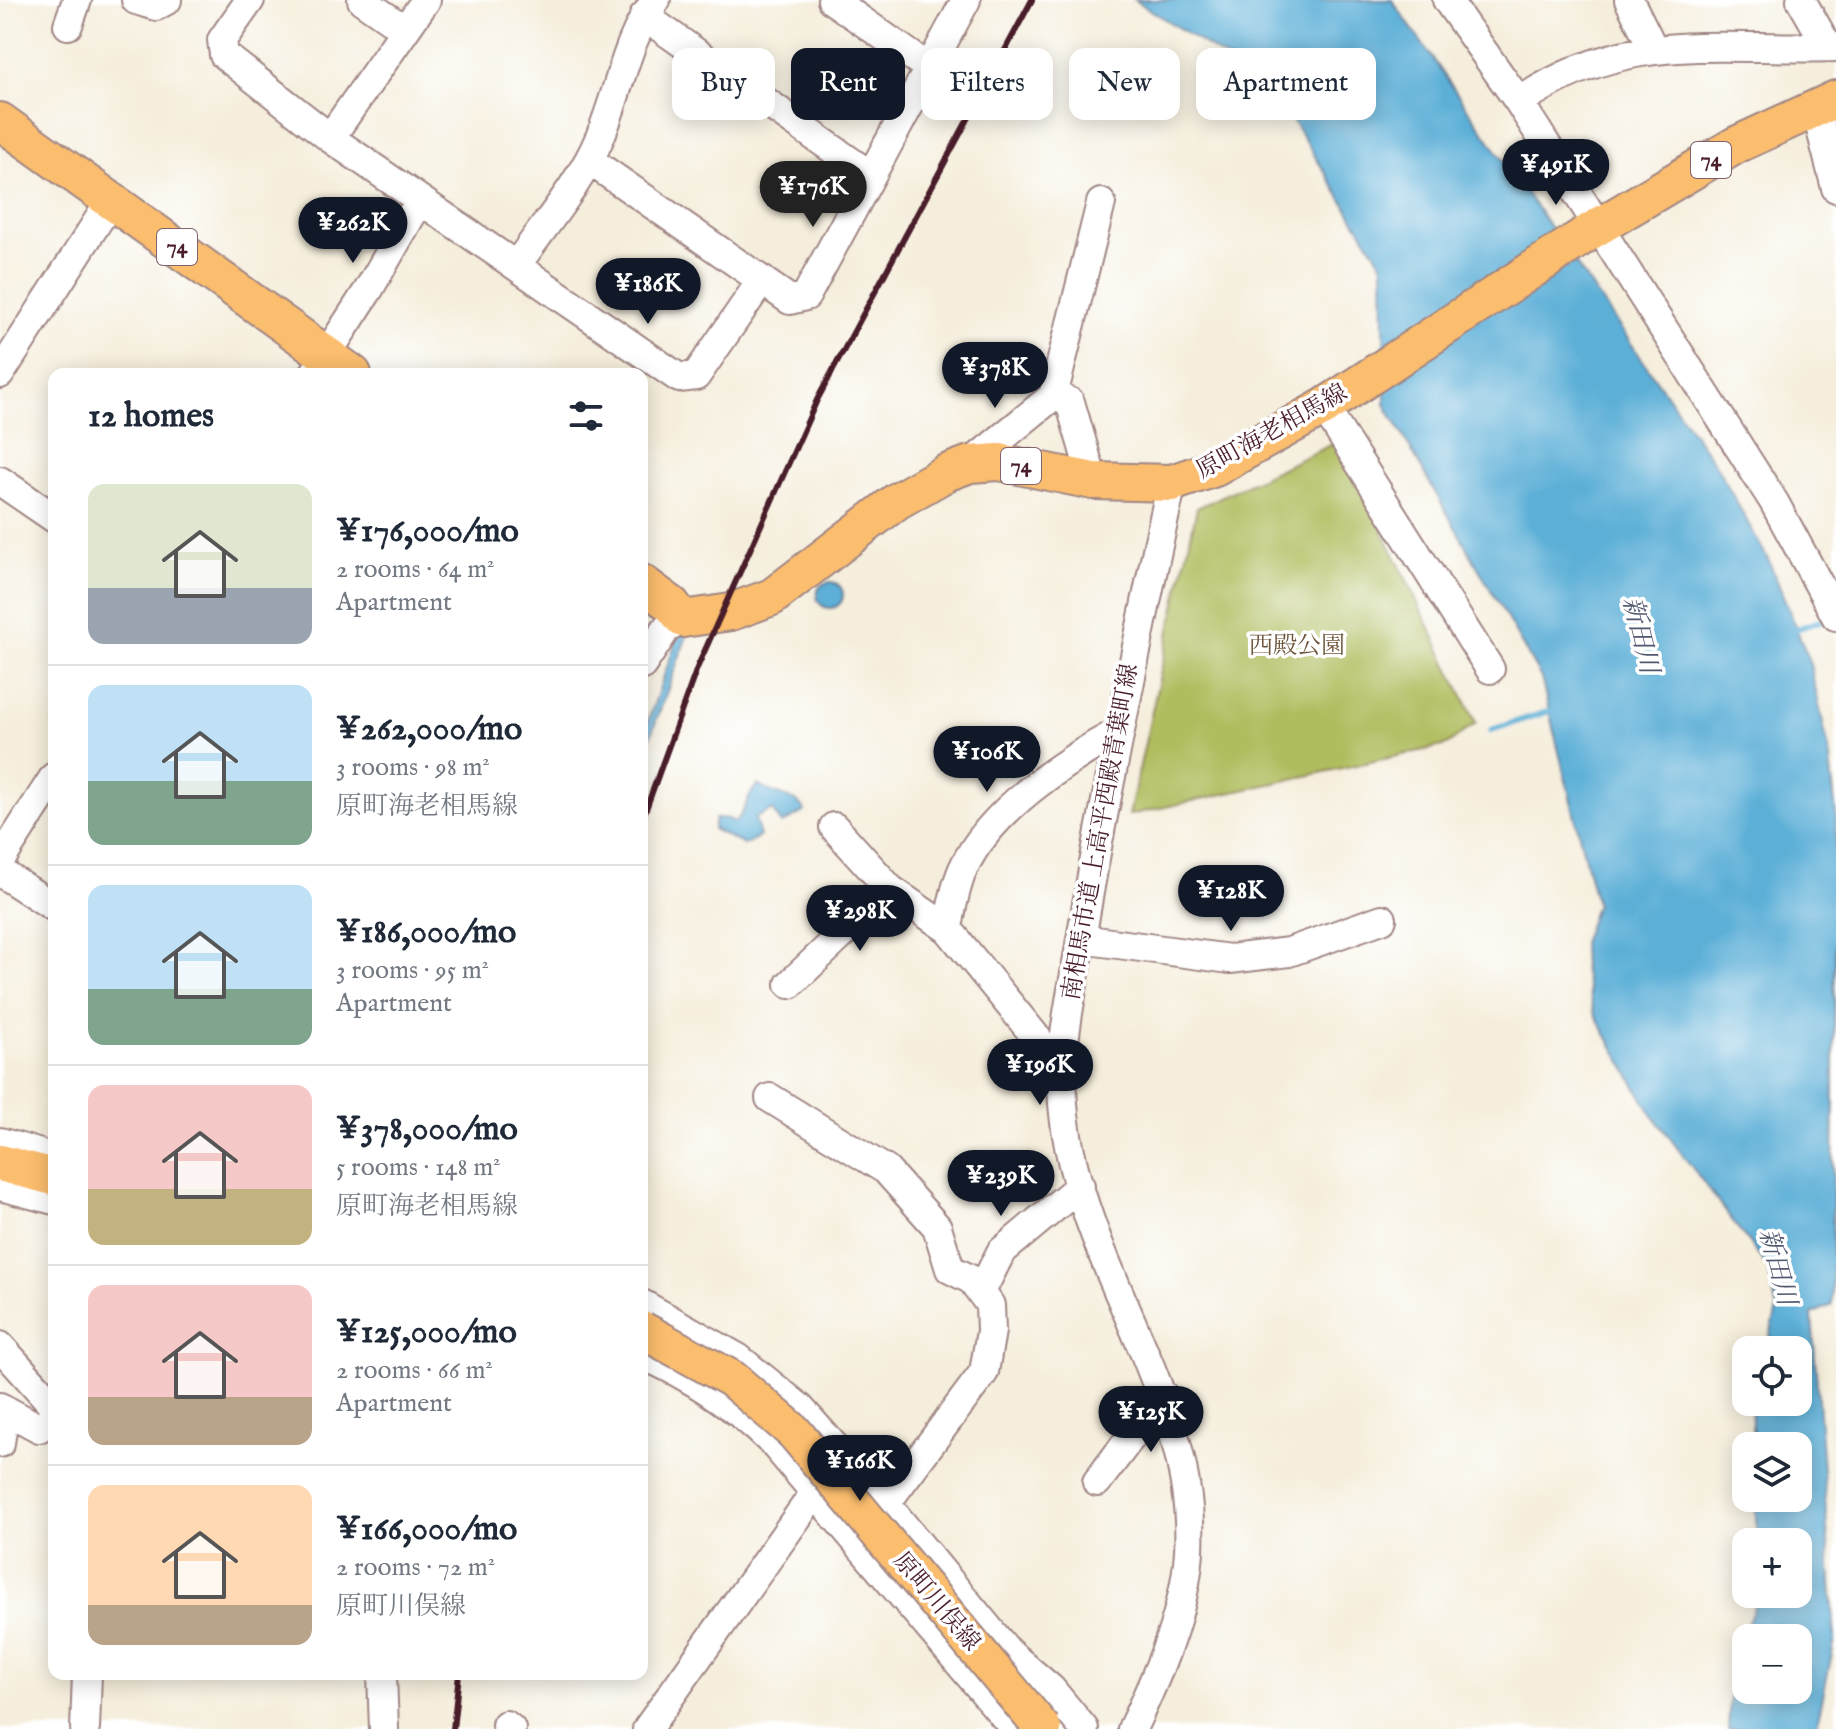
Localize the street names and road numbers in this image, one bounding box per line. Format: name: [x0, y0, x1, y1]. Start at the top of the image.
road number: 74: [1691, 142, 1731, 178]
road number: 74: [157, 229, 197, 265]
street label: 原町海老相馬線: [1191, 378, 1353, 486]
road number: 74: [1001, 448, 1041, 484]
street label: 南相馬市道 上高平西殿青葉町線: [1056, 661, 1146, 1003]
street label: 原町川俣線: [886, 1546, 986, 1658]

